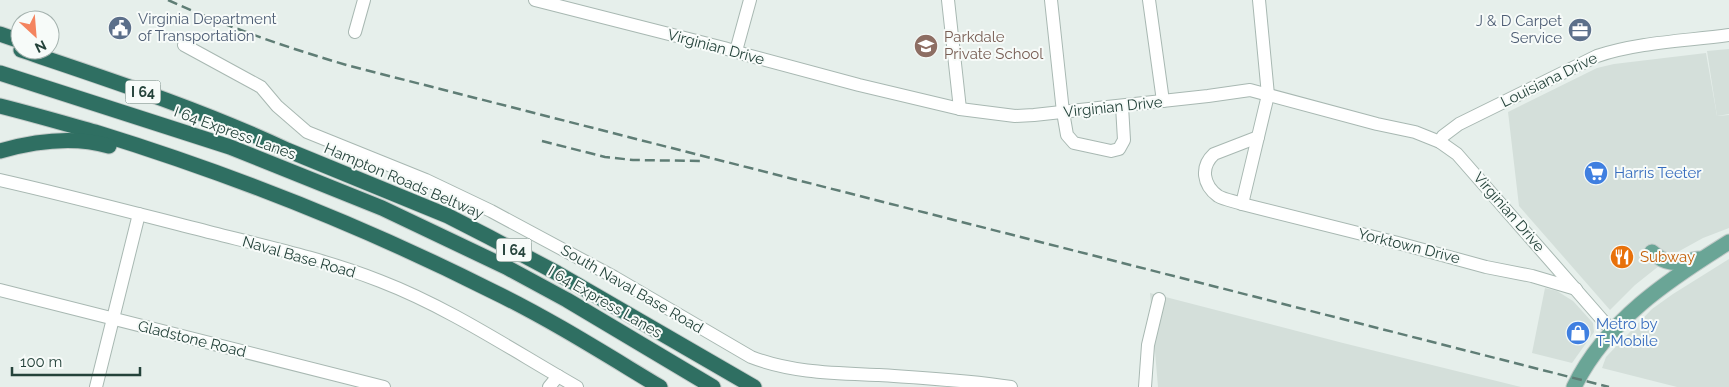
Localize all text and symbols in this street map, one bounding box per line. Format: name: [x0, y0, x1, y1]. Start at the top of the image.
north arrow: [10, 10, 60, 60]
place label: Virginia Department of Transportation: [138, 10, 277, 45]
place label: J & D Carpet Service: [1476, 12, 1562, 47]
public building icon: Virginia Department of Transportation: [107, 15, 133, 41]
office icon: J & D Carpet Service: [1567, 17, 1593, 43]
street label: Virginian Drive: [666, 25, 767, 69]
place label: Parkdale Private School: [944, 28, 1044, 63]
school or university icon: Parkdale Private School: [913, 33, 939, 59]
text: N: [32, 37, 49, 56]
street label: Louisiana Drive: [1498, 49, 1600, 111]
road number: I 64: [126, 80, 160, 104]
street label: Virginian Drive: [1063, 93, 1164, 121]
street label: I 64 Express Lanes: [172, 103, 298, 163]
street label: Hampton Roads Beltway: [322, 139, 486, 223]
supermarket icon: Harris Teeter: [1583, 160, 1609, 186]
place label: Harris Teeter: [1614, 164, 1702, 182]
street label: Virginian Drive: [1470, 169, 1549, 256]
street label: Yorktown Drive: [1356, 225, 1462, 267]
street label: Naval Base Road: [240, 232, 358, 282]
road number: I 64: [496, 238, 532, 262]
street label: South Naval Base Road: [558, 241, 706, 337]
restaurant icon: Subway: [1609, 244, 1635, 270]
place label: Subway: [1640, 248, 1695, 266]
street label: I 64 Express Lanes: [545, 262, 665, 342]
place label: Metro by T-Mobile: [1596, 315, 1658, 350]
street label: Gladstone Road: [136, 317, 248, 361]
shop icon: Metro by T-Mobile: [1565, 320, 1591, 346]
scale bar: [12, 344, 140, 376]
text: 100 m: [20, 353, 62, 371]

